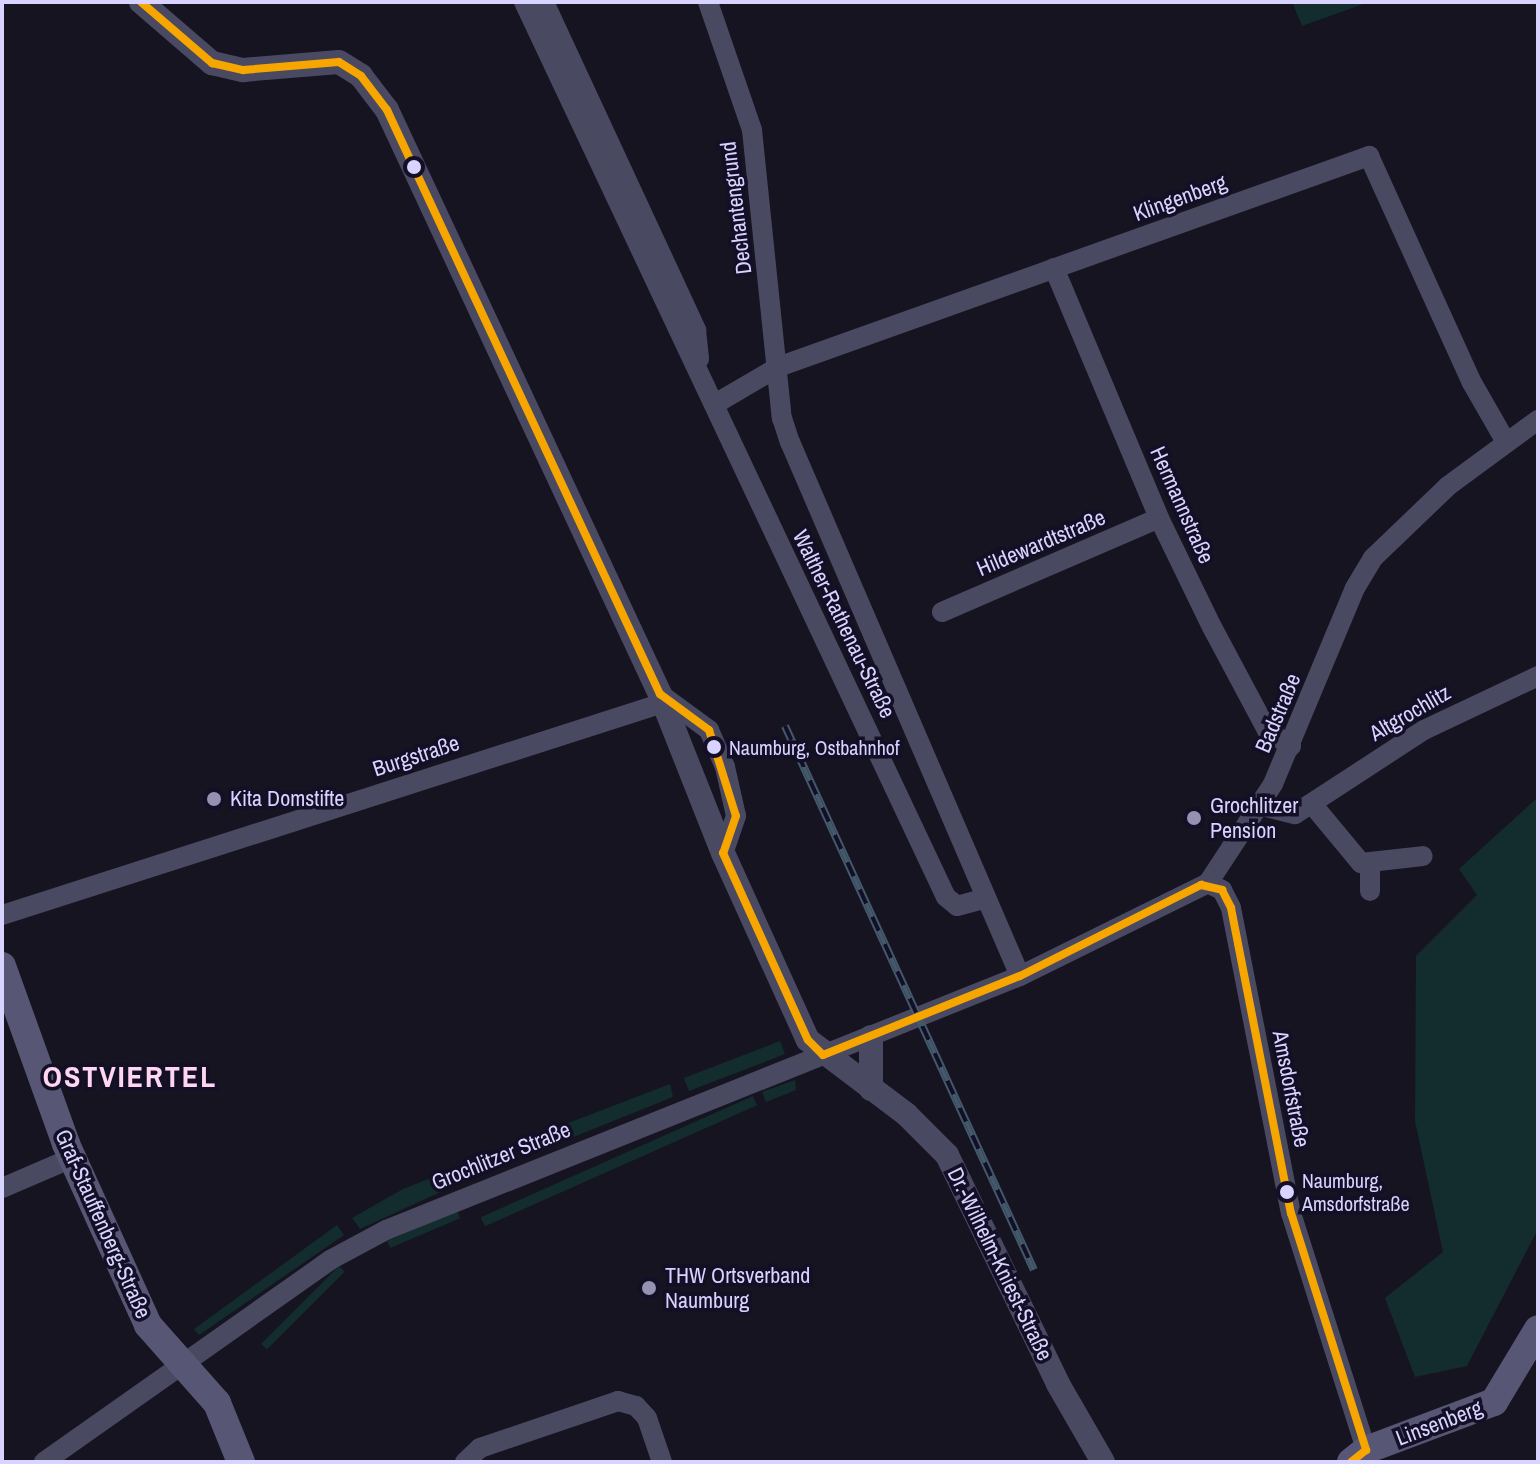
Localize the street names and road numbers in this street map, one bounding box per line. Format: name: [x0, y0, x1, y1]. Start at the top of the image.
street label: Dechantengrund: [715, 140, 757, 276]
street label: Klingenberg: [1130, 169, 1230, 227]
street label: Hermannstraße: [1144, 442, 1220, 568]
street label: Hildewardtstraße: [973, 504, 1109, 582]
street label: Walther-Rathenau-Straße: [787, 526, 901, 722]
street label: Badstraße: [1250, 670, 1306, 756]
street label: Altgrochlitz: [1365, 679, 1455, 747]
street label: Burgstraße: [369, 730, 463, 782]
street label: Amsdorfstraße: [1267, 1028, 1315, 1150]
street label: Grochlitzer Straße: [428, 1116, 574, 1196]
street label: Graf-Stauffenberg-Straße: [49, 1125, 157, 1323]
street label: Dr.-Wilhelm-Kniest-Straße: [942, 1163, 1058, 1365]
street label: Linsenberg: [1392, 1395, 1486, 1451]

